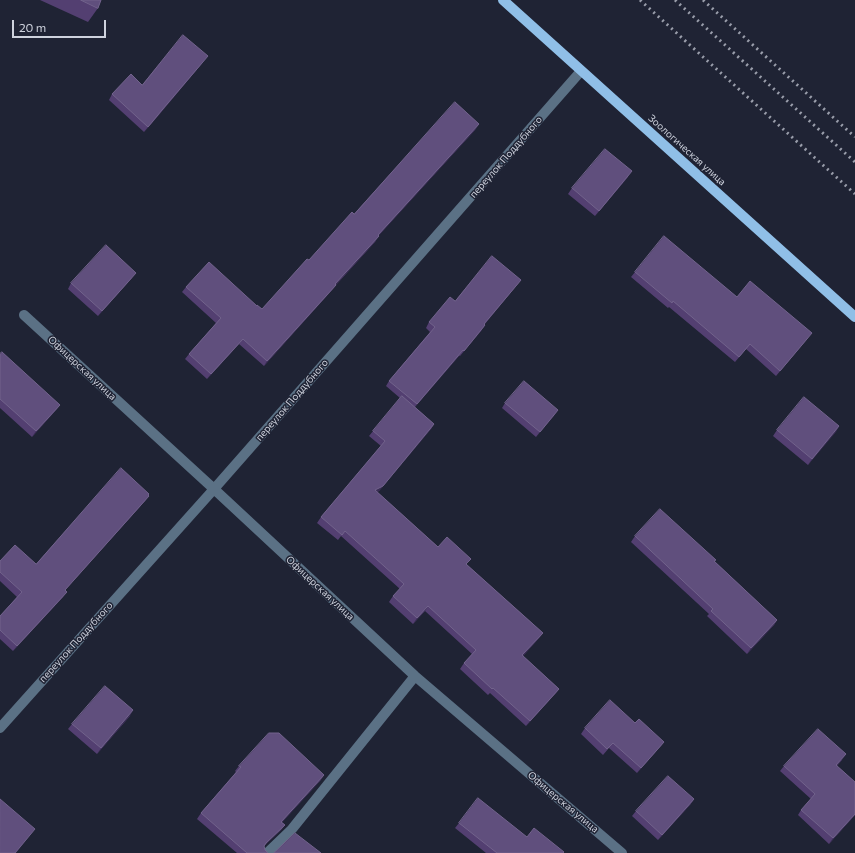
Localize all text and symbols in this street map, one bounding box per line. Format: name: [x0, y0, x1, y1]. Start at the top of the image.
scale bar: [14, 12, 108, 38]
text: 20 m: [19, 20, 46, 34]
street label: Зоологическая улица: [646, 112, 728, 188]
street label: переулок Поддубного: [467, 114, 545, 200]
street label: Офицерская улица: [45, 333, 119, 403]
street label: переулок Поддубного: [253, 357, 331, 443]
street label: Офицерская улица: [283, 553, 357, 623]
street label: переулок Поддубного: [37, 599, 115, 685]
street label: Офицерская улица: [525, 769, 601, 835]

